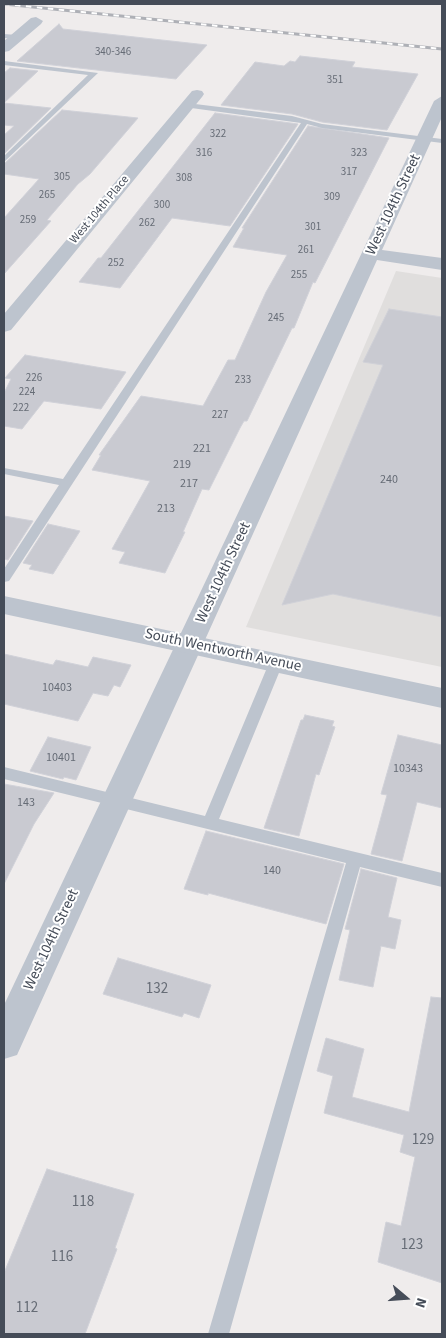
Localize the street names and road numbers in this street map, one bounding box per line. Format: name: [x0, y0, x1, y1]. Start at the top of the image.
street label: West 104th Street: [363, 152, 425, 258]
street label: West 104th Place: [67, 173, 133, 247]
street label: West 104th Street: [193, 520, 255, 626]
street label: South Wentworth Avenue: [143, 626, 303, 676]
street label: West 104th Street: [21, 887, 83, 993]

